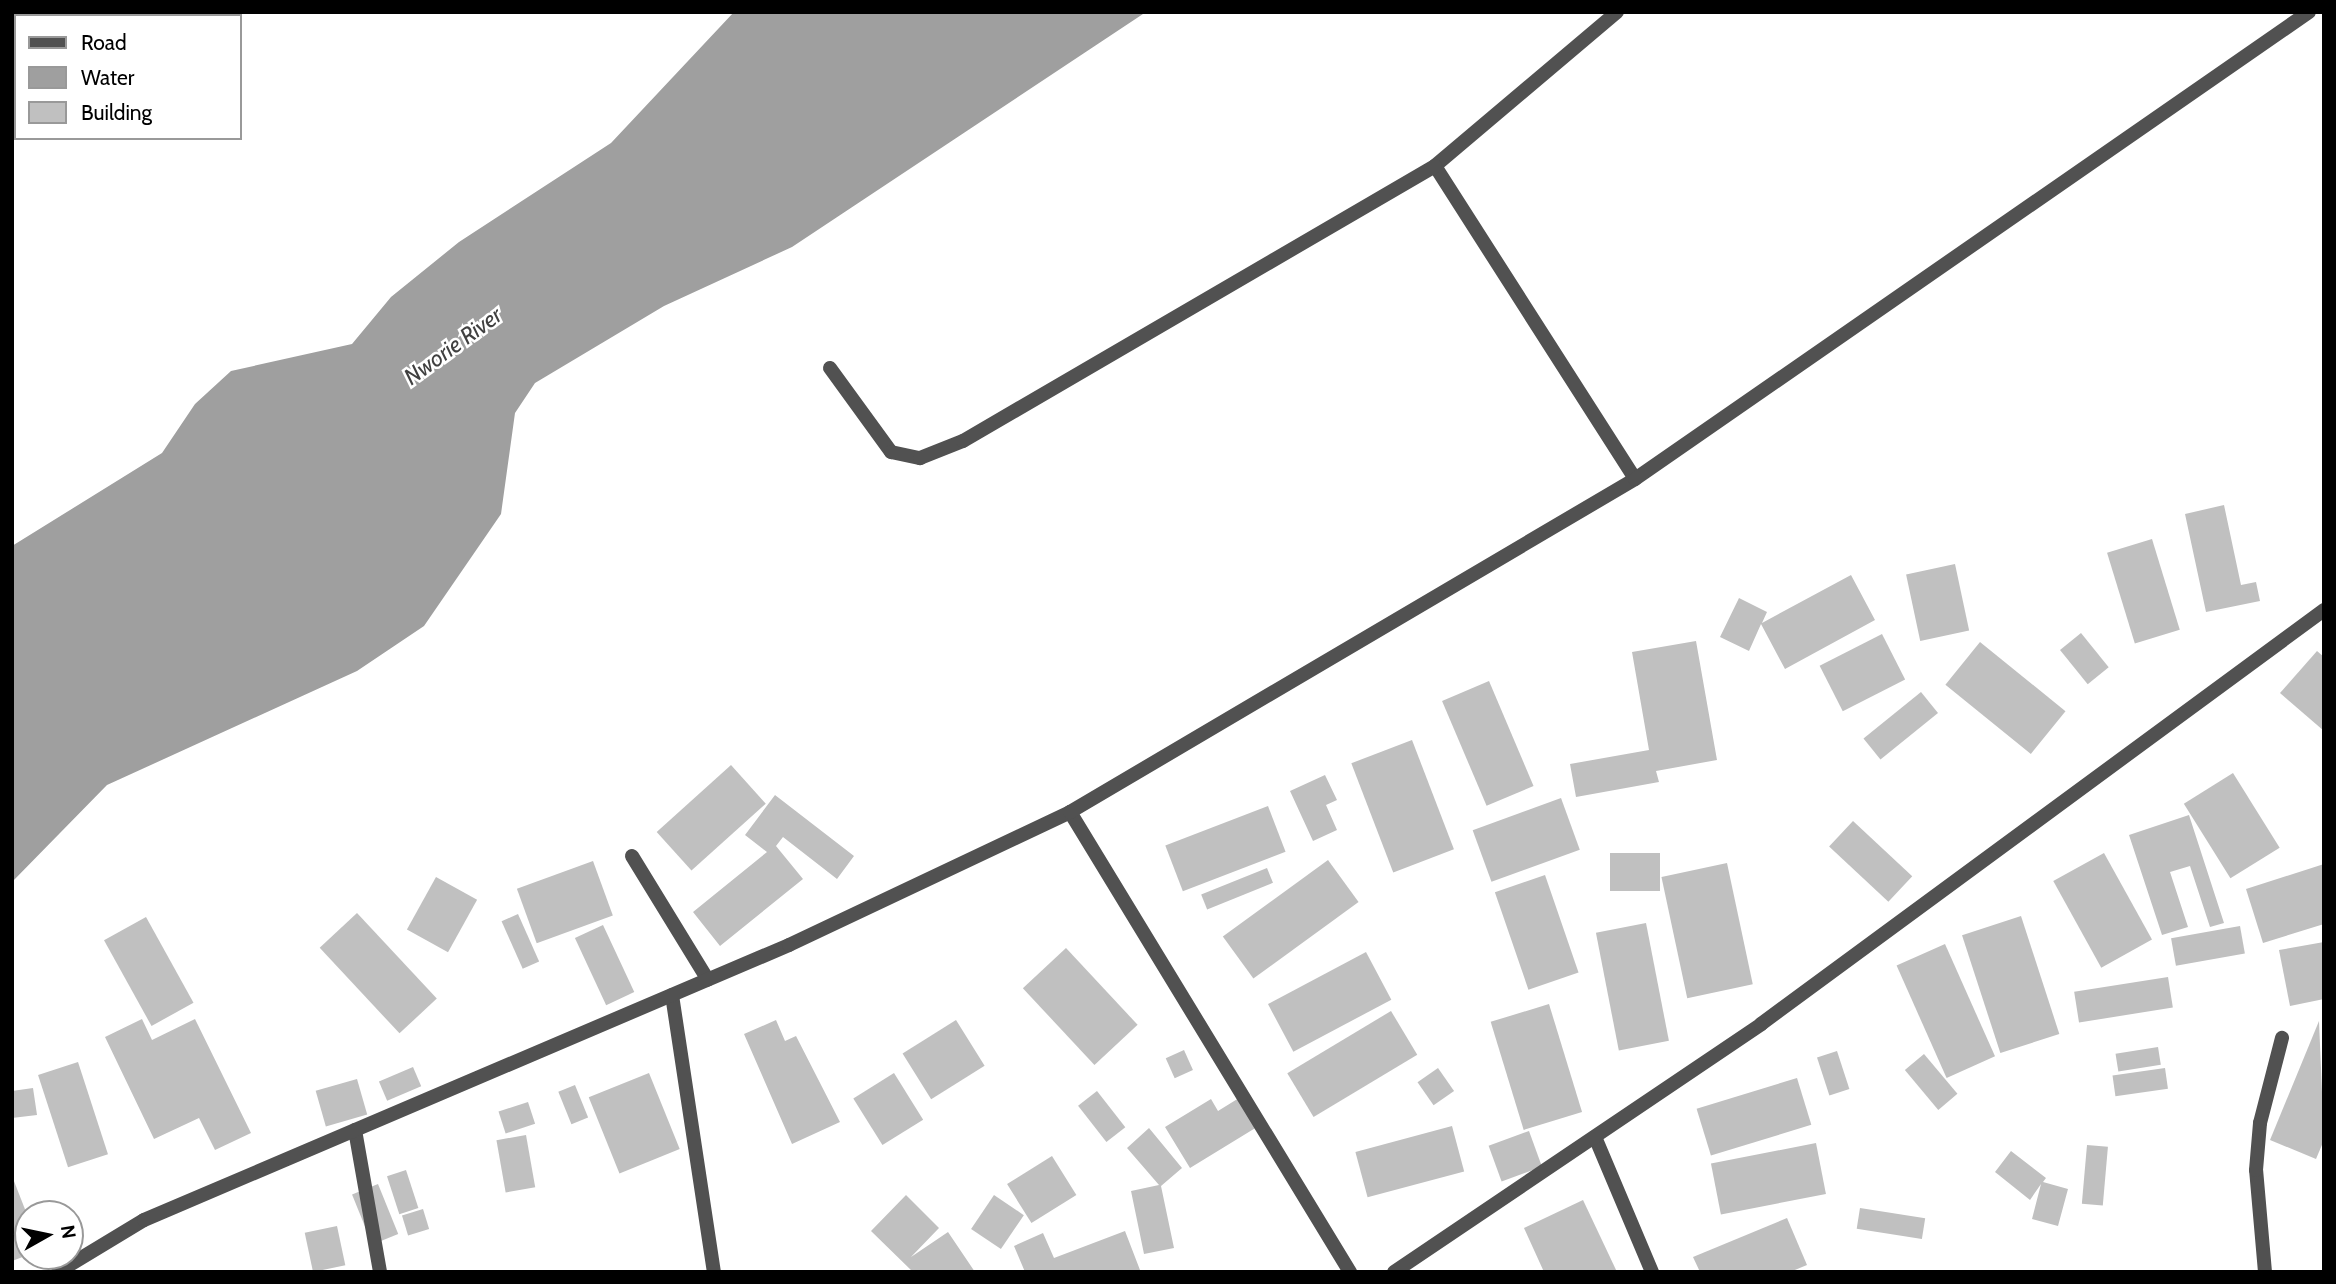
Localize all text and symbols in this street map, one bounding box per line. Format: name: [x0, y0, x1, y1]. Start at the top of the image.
legend: [14, 14, 242, 140]
text: Road: [81, 30, 127, 55]
text: Water: [81, 65, 134, 90]
text: Building: [81, 100, 152, 125]
water label: Nworie River: [399, 301, 507, 391]
north arrow: [14, 1200, 84, 1270]
text: N: [56, 1224, 81, 1240]

